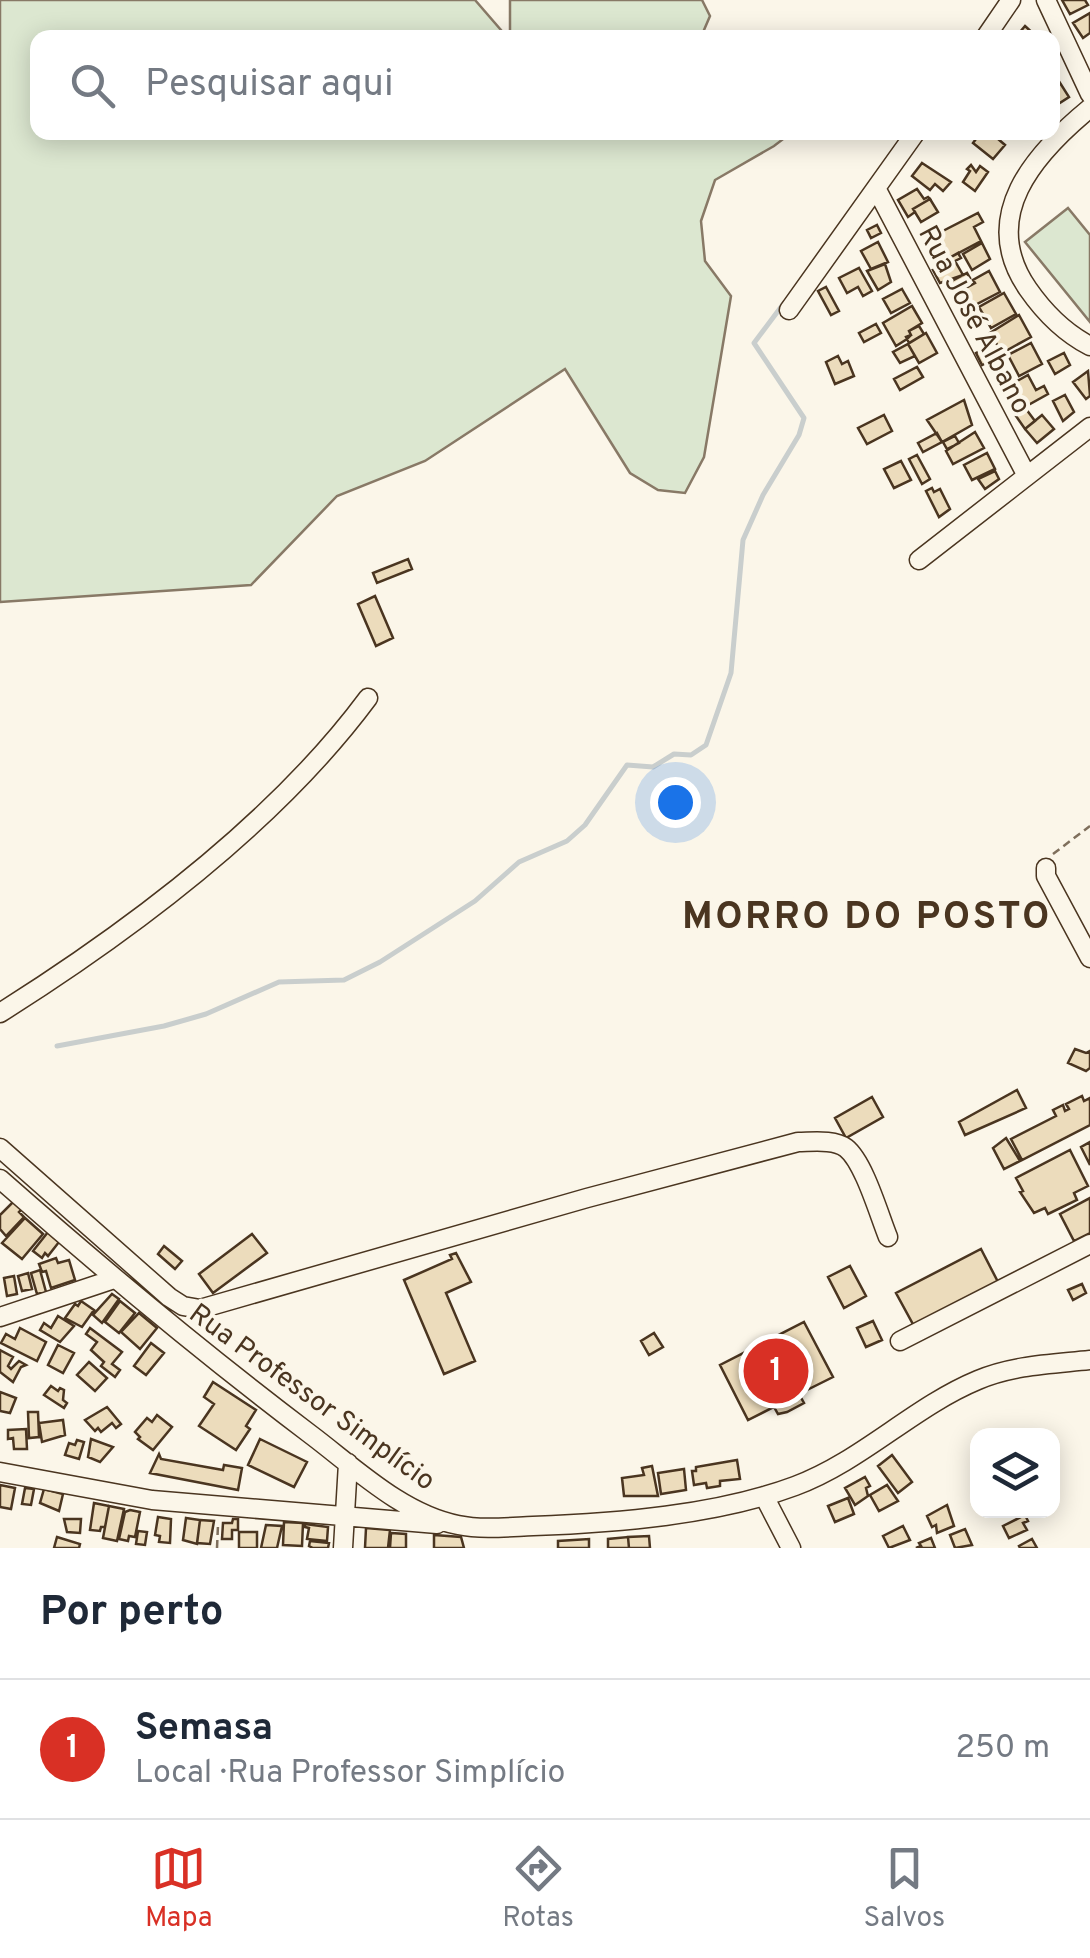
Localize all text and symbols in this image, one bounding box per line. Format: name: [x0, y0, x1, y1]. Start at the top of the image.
search box: [30, 30, 1060, 140]
icon: search: [65, 58, 120, 113]
text: Pesquisar aqui: [145, 61, 394, 110]
street label: Rua José Albano: [908, 220, 1038, 421]
your location: [650, 777, 701, 828]
district label: MORRO DO POSTO: [682, 894, 1052, 943]
street label: Rua Professor Simplício: [181, 1297, 442, 1500]
pin: 1: [744, 1334, 808, 1408]
map controls: [970, 1428, 1060, 1518]
button: layers: [970, 1428, 1060, 1518]
text: Por perto: [40, 1587, 224, 1640]
text: Semasa: [135, 1705, 273, 1754]
text: 1: [66, 1729, 79, 1769]
text: 250 m: [955, 1729, 1050, 1769]
text: Local · Rua Professor Simplício: [135, 1754, 565, 1794]
tab: Mapa: [145, 1841, 213, 1937]
tab: Rotas: [502, 1841, 574, 1937]
tab: Salvos: [864, 1841, 945, 1937]

